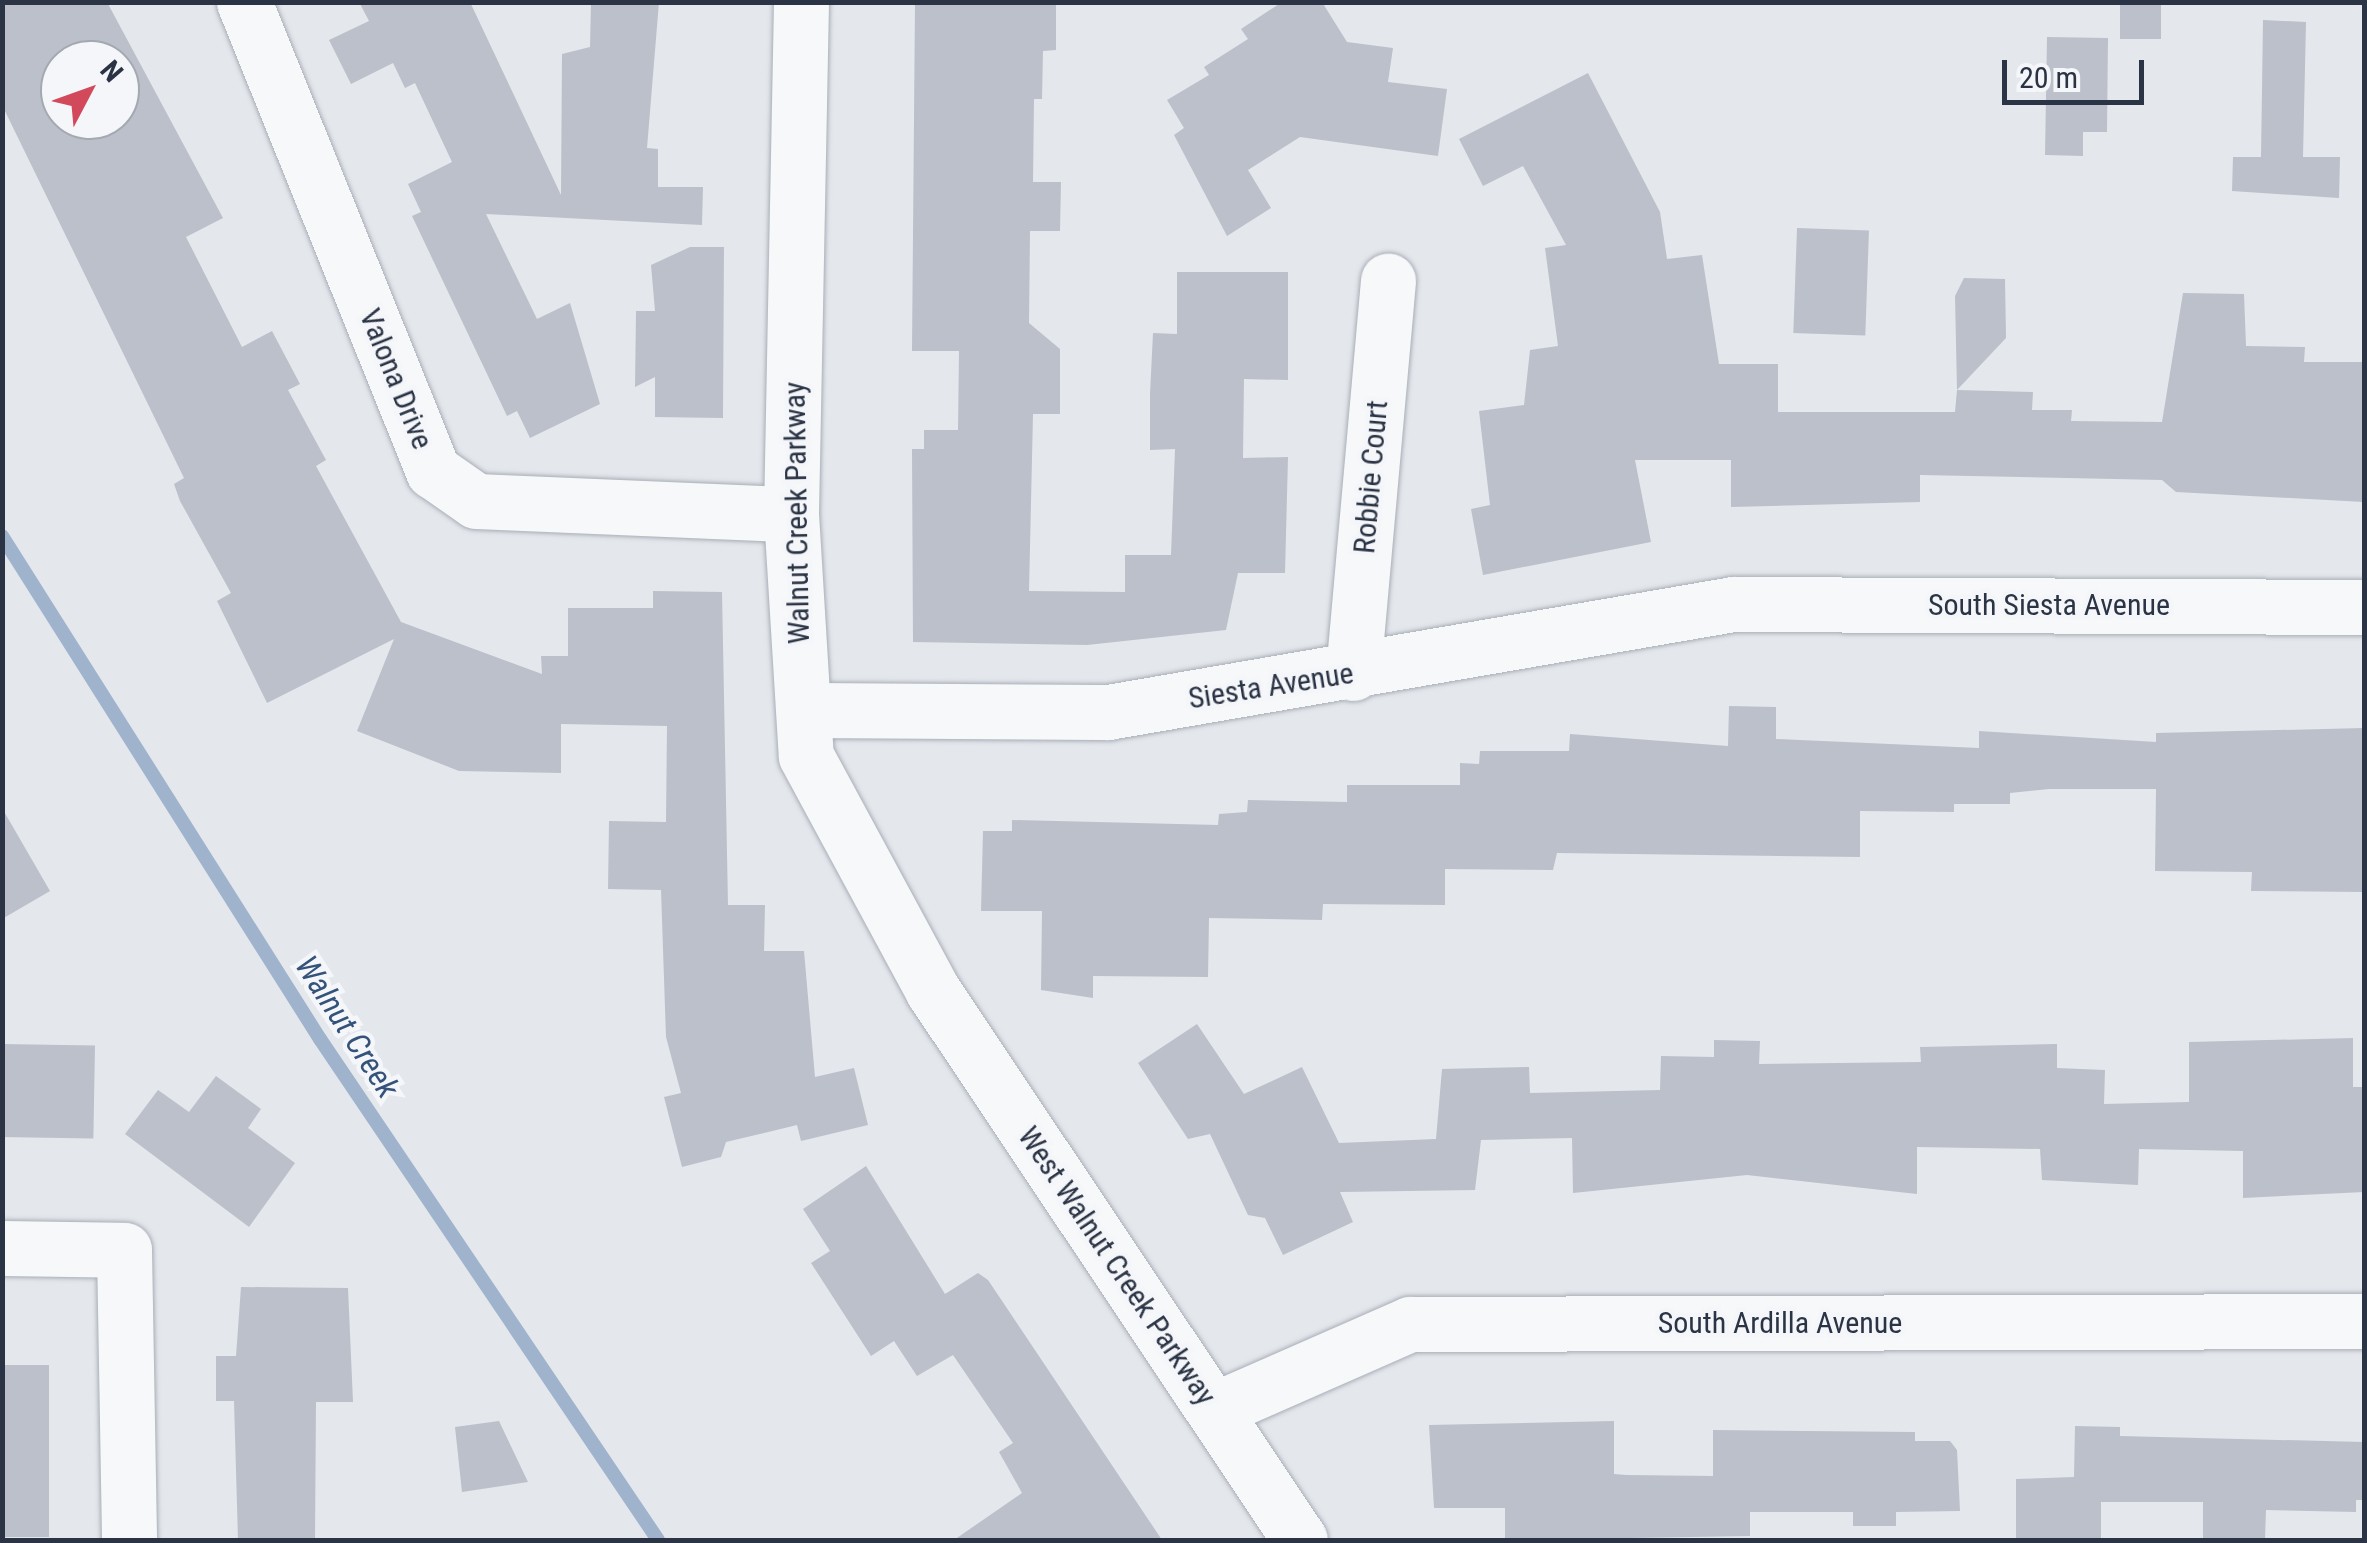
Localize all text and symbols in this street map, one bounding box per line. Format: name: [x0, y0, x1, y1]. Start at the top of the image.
north arrow: [40, 40, 140, 140]
scale bar: [2007, 40, 2150, 102]
text: N: [93, 54, 130, 89]
text: 20 m: [2019, 60, 2078, 95]
street label: Valona Drive: [352, 304, 440, 454]
street label: Walnut Creek Parkway: [777, 381, 817, 645]
street label: Robbie Court: [1346, 399, 1396, 555]
street label: South Siesta Avenue: [1928, 587, 2170, 623]
street label: Siesta Avenue: [1186, 655, 1356, 717]
water label: Walnut Creek: [287, 949, 407, 1105]
street label: West Walnut Creek Parkway: [1010, 1120, 1224, 1412]
street label: South Ardilla Avenue: [1658, 1305, 1902, 1341]

